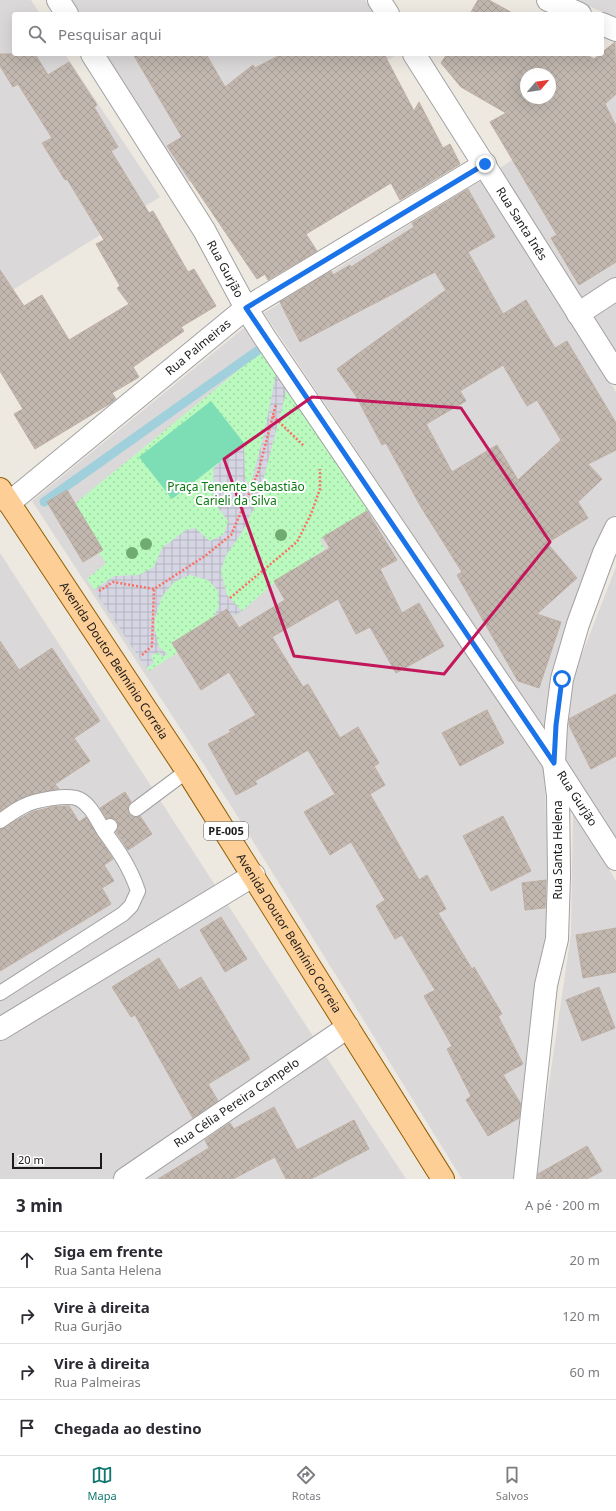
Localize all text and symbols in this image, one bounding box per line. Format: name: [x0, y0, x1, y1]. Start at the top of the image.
search box: [12, 12, 604, 56]
icon: search: [26, 23, 48, 45]
text: Pesquisar aqui: [58, 24, 162, 44]
north arrow: [520, 68, 556, 104]
route end: [476, 155, 494, 173]
street label: Rua Santa Inês: [492, 184, 552, 264]
street label: Rua Gurjão: [203, 237, 248, 301]
street label: Rua Palmeiras: [162, 315, 234, 379]
park label: Praça Tenente Sebastião Carieli da Silva: [167, 478, 305, 509]
street label: Avenida Doutor Belmínio Correia: [56, 578, 173, 742]
route start: [553, 670, 571, 688]
street label: Rua Gurjão: [553, 767, 602, 829]
street label: Rua Santa Helena: [549, 800, 566, 900]
road number: PE-005: [204, 822, 248, 840]
street label: Avenida Doutor Belmínio Correia: [233, 850, 346, 1016]
street label: Rua Célia Pereira Campelo: [170, 1054, 302, 1151]
scale bar: [12, 1151, 102, 1170]
text: 20 m: [18, 1152, 44, 1167]
text: 3 min: [16, 1194, 63, 1217]
text: A pé · 200 m: [525, 1196, 600, 1214]
text: Siga em frente: [54, 1241, 163, 1261]
icon: ahead: [16, 1249, 38, 1271]
text: 20 m: [570, 1251, 600, 1269]
text: Rua Santa Helena: [54, 1261, 162, 1279]
text: Vire à direita: [54, 1297, 150, 1317]
icon: right: [16, 1305, 38, 1327]
text: 120 m: [562, 1307, 600, 1325]
text: Rua Gurjão: [54, 1317, 122, 1335]
text: Vire à direita: [54, 1353, 150, 1373]
icon: right: [16, 1361, 38, 1383]
text: 60 m: [570, 1363, 600, 1381]
text: Rua Palmeiras: [54, 1373, 141, 1391]
icon: arrive: [16, 1417, 38, 1439]
text: Chegada ao destino: [54, 1418, 202, 1438]
tab: Mapa: [88, 1464, 117, 1503]
tab: Rotas: [292, 1464, 321, 1503]
tab: Salvos: [496, 1464, 528, 1503]

